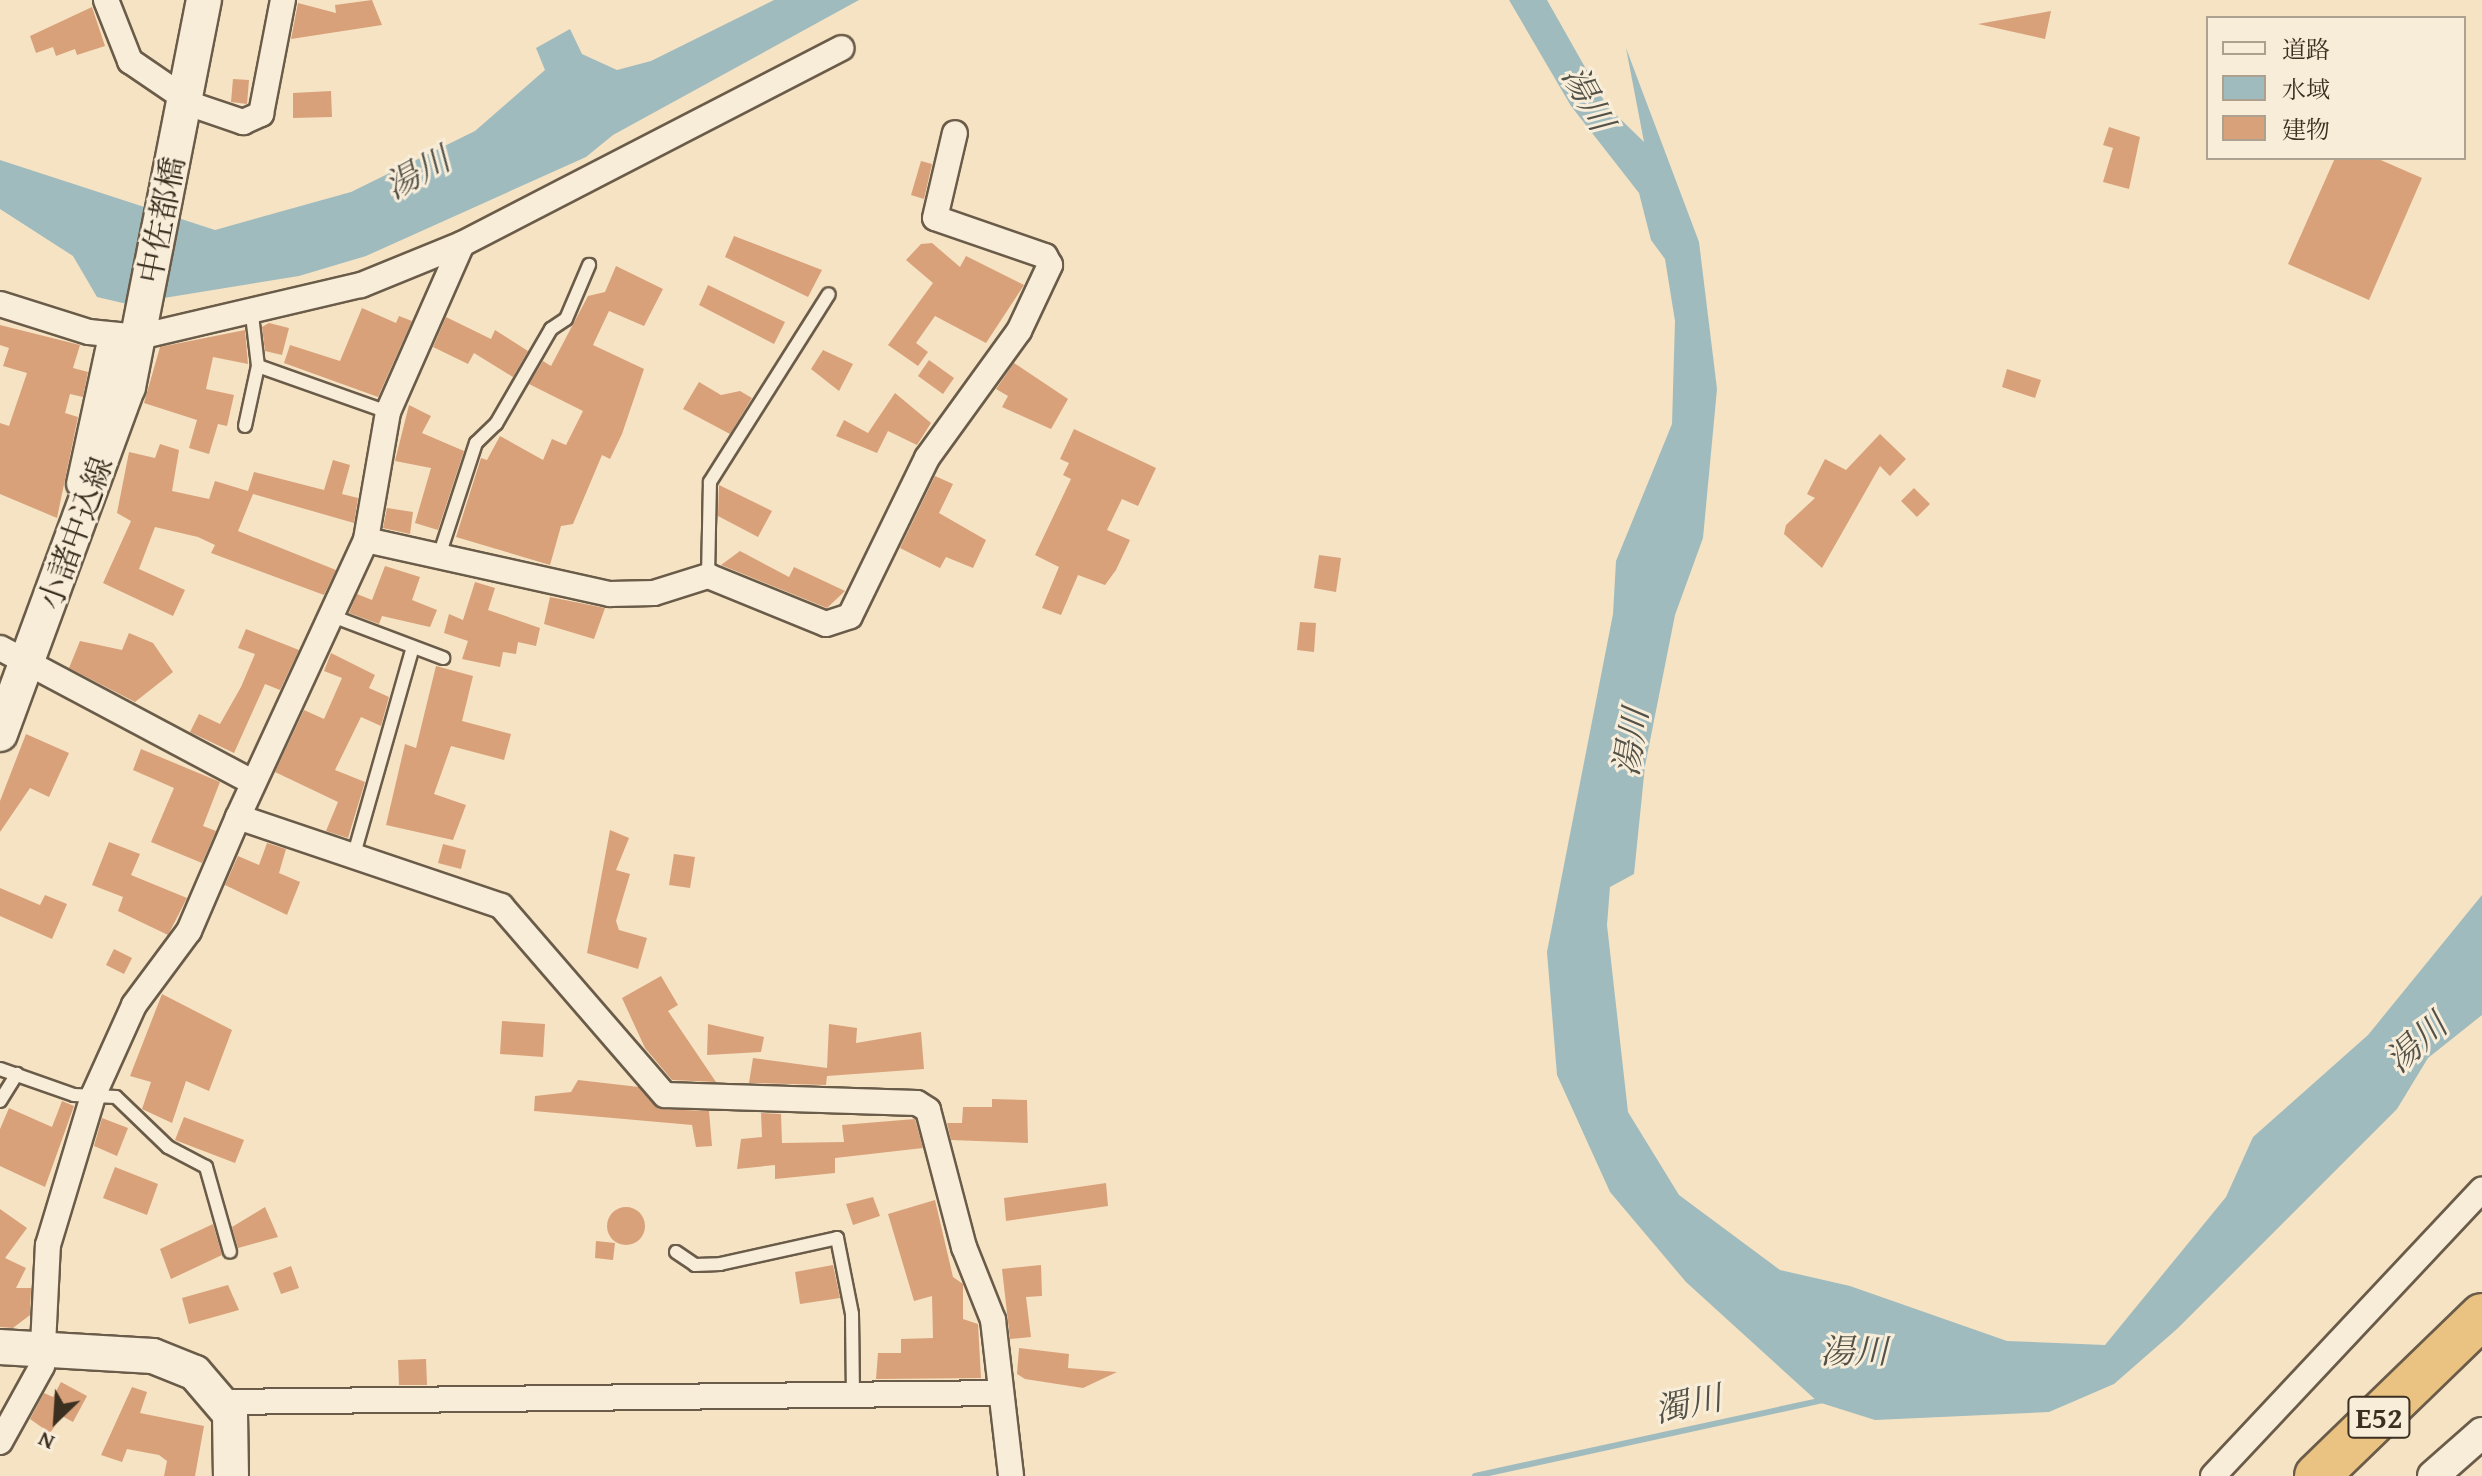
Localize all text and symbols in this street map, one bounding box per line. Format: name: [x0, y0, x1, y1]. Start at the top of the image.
legend: [2206, 16, 2466, 160]
text: 道路: [2282, 32, 2330, 67]
water label: 湯川: [1555, 58, 1623, 138]
text: 水域: [2282, 72, 2330, 107]
text: 建物: [2282, 112, 2330, 147]
water label: 湯川: [377, 138, 457, 206]
street label: 中佐都橋: [131, 154, 193, 286]
street label: 小諸中込線: [31, 451, 121, 615]
water label: 湯川: [1605, 705, 1655, 779]
water label: 湯川: [2377, 1004, 2455, 1080]
water label: 湯川: [1820, 1331, 1888, 1371]
water label: 濁川: [1651, 1376, 1725, 1430]
north arrow: [16, 1380, 96, 1460]
road number: E52: [2347, 1391, 2411, 1443]
text: N: [32, 1424, 59, 1459]

